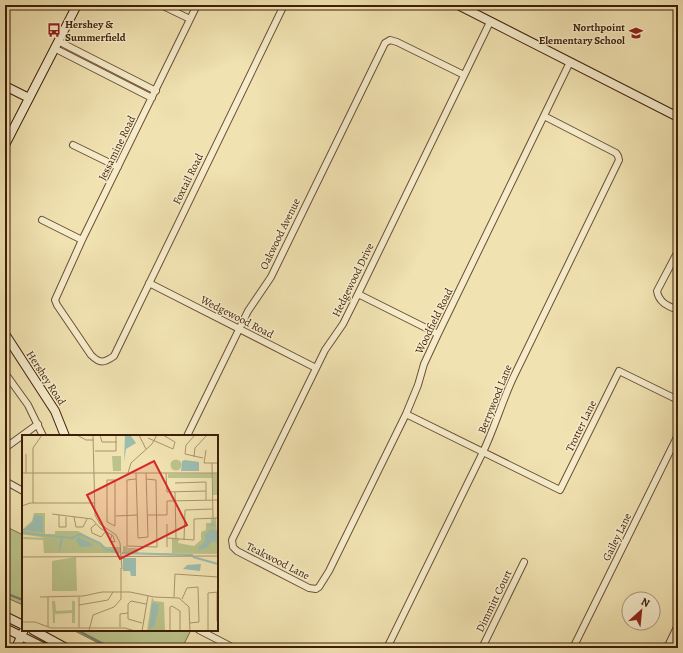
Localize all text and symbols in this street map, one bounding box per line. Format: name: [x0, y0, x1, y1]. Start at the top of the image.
place label: Hershey & Summerfield: [65, 17, 126, 45]
place label: Northpoint Elementary School: [539, 20, 625, 48]
bus stop icon: Hershey & Summerfield: [46, 22, 62, 38]
school or university icon: Northpoint Elementary School: [628, 25, 644, 41]
street label: Jessamine Road: [95, 113, 139, 183]
street label: Foxtail Road: [169, 151, 207, 207]
street label: Oakwood Avenue: [256, 196, 304, 272]
street label: Hedgewood Drive: [329, 240, 377, 320]
street label: Woodfield Road: [411, 286, 456, 357]
street label: Wedgewood Road: [197, 292, 276, 342]
street label: Hershey Road: [23, 348, 69, 408]
street label: Berrywood Lane: [474, 362, 516, 436]
street label: Trotter Lane: [562, 398, 600, 454]
inset map: [22, 435, 218, 631]
street label: Gailey Lane: [599, 510, 635, 564]
street label: Teakwood Lane: [244, 539, 312, 583]
street label: Dimmitt Court: [472, 567, 516, 635]
north arrow: [621, 591, 661, 631]
text: N: [638, 594, 652, 611]

